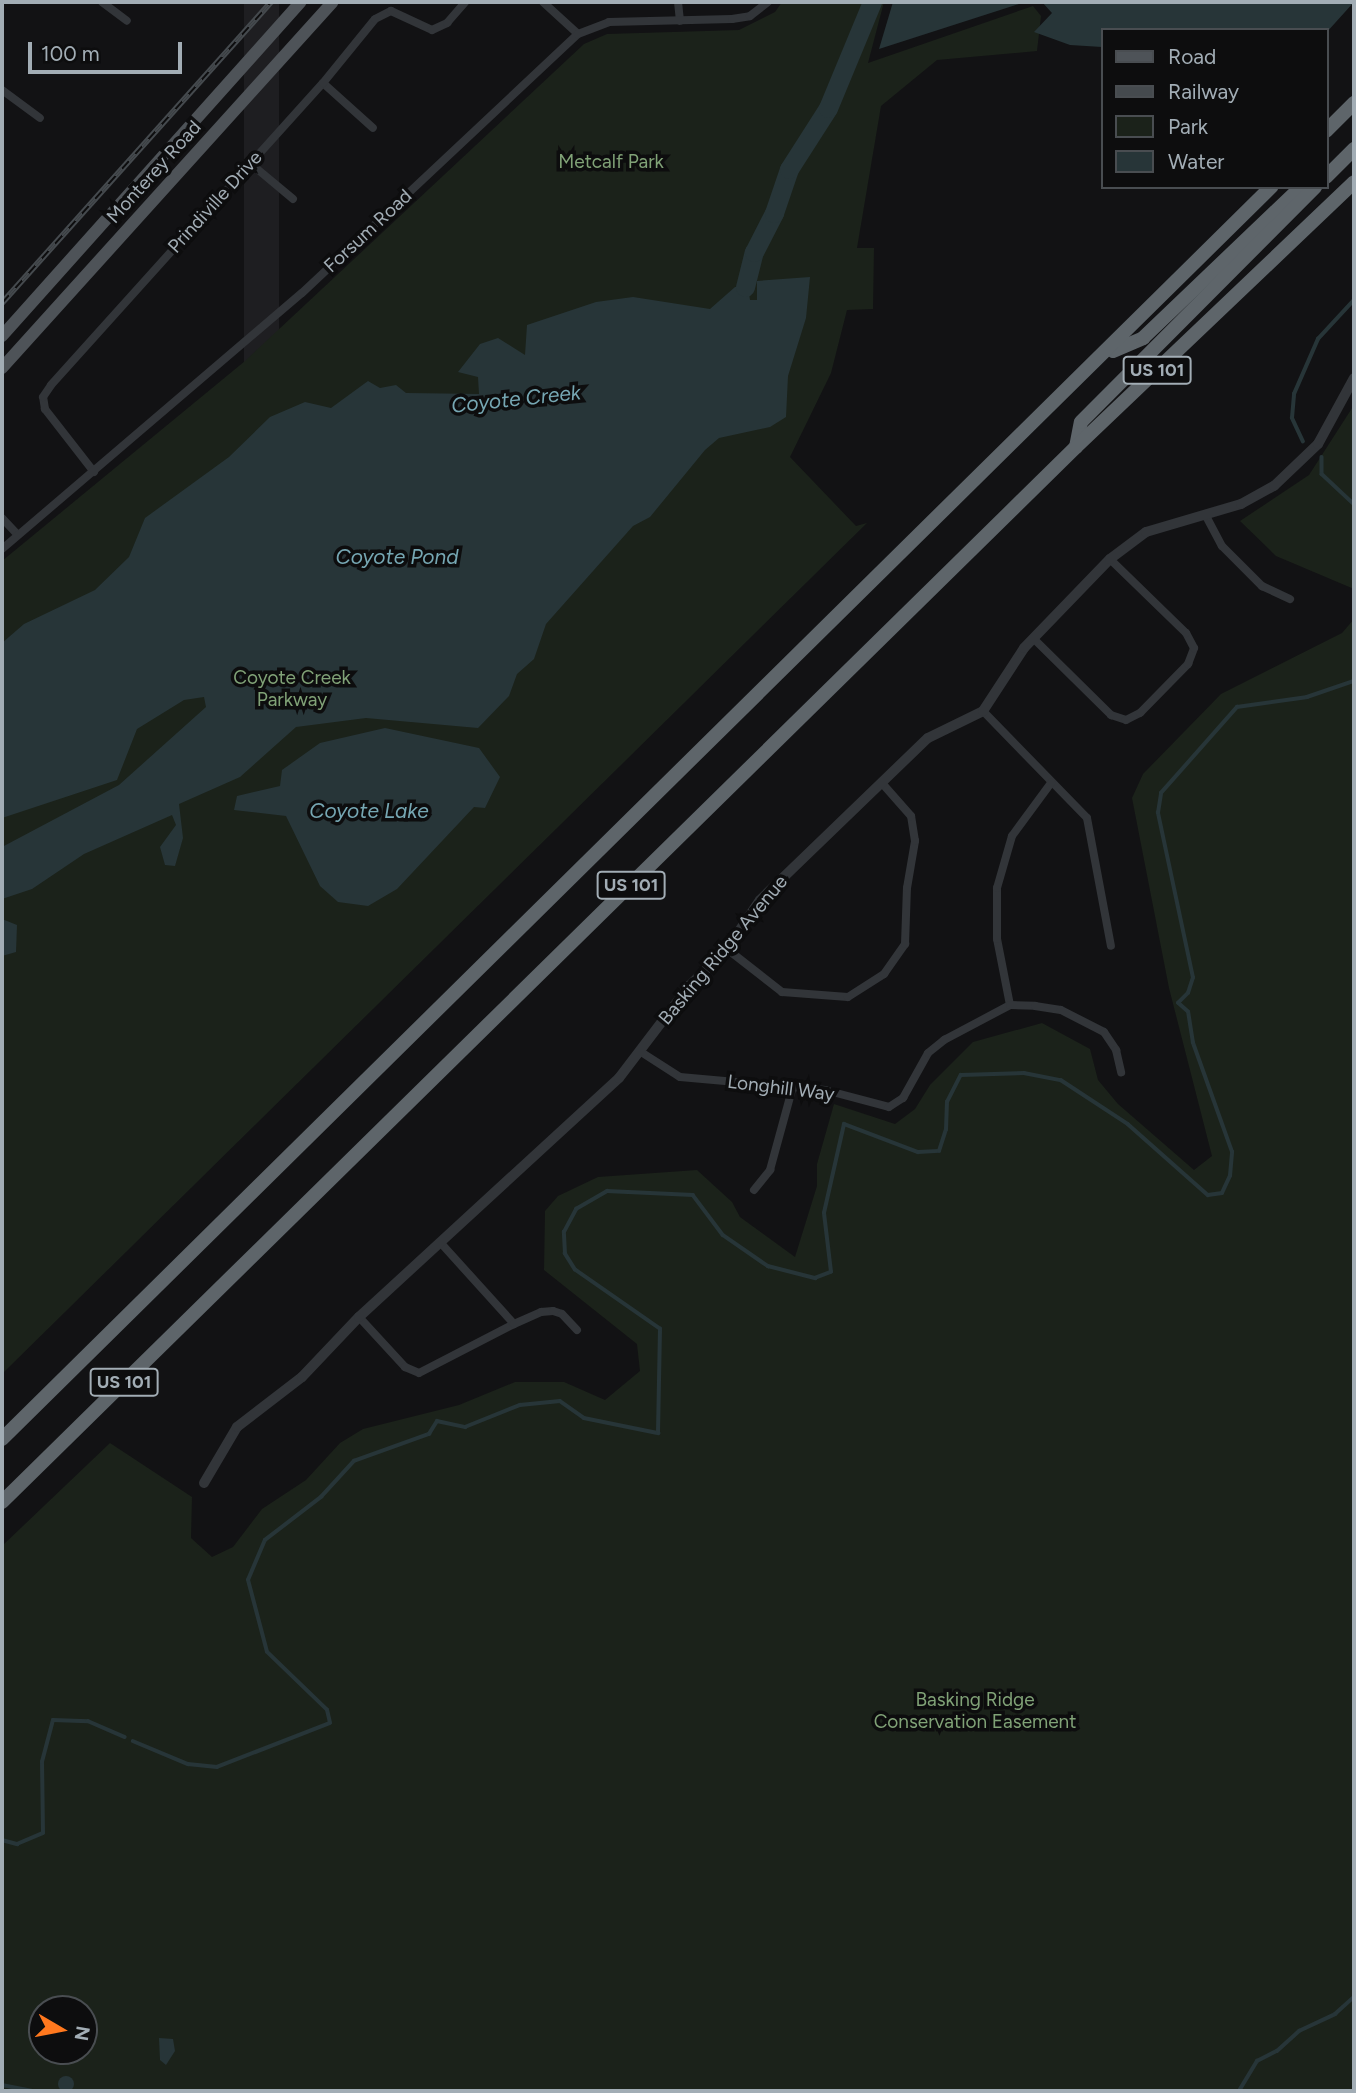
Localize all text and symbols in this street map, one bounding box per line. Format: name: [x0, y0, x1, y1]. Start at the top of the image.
scale bar: [32, 28, 186, 72]
legend: [1100, 28, 1328, 189]
text: 100 m: [41, 41, 100, 66]
text: Road: [1168, 44, 1216, 69]
text: Railway: [1168, 79, 1239, 104]
text: Park: [1168, 114, 1208, 139]
street label: Monterey Road: [102, 116, 206, 228]
street label: Prindiville Drive: [163, 146, 267, 258]
text: Water: [1168, 149, 1224, 174]
park label: Metcalf Park: [558, 151, 664, 173]
street label: Forsum Road: [319, 185, 417, 277]
road number: US 101: [1122, 356, 1192, 384]
water label: Coyote Creek: [450, 380, 582, 418]
water label: Coyote Pond: [335, 544, 459, 570]
park label: Coyote Creek Parkway: [233, 667, 351, 711]
water label: Coyote Lake: [309, 798, 429, 824]
road number: US 101: [596, 870, 666, 900]
street label: Basking Ridge Avenue: [654, 871, 792, 1029]
street label: Longhill Way: [726, 1070, 836, 1106]
road number: US 101: [89, 1367, 159, 1396]
park label: Basking Ridge Conservation Easement: [874, 1689, 1076, 1733]
north arrow: [28, 1995, 98, 2065]
text: N: [70, 2024, 95, 2043]

